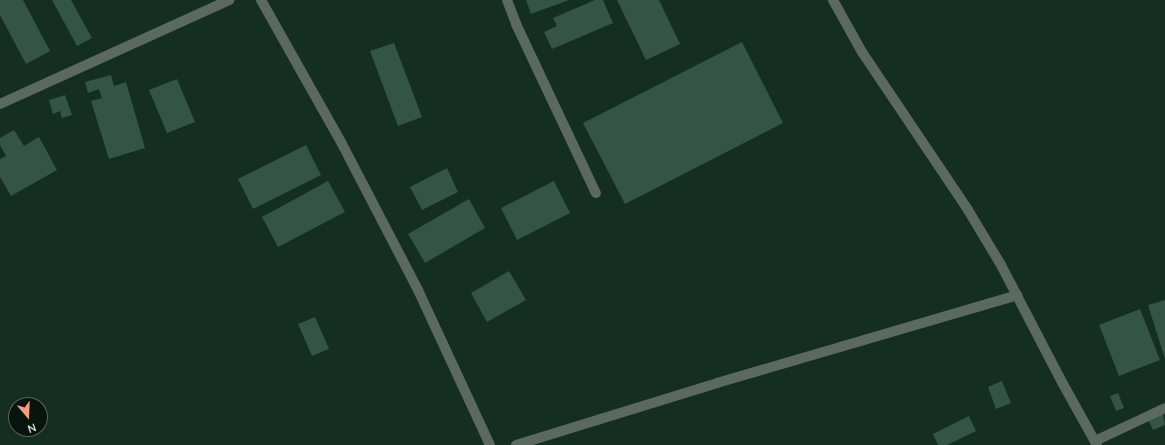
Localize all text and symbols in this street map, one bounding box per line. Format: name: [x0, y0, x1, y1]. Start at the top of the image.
north arrow: [8, 397, 48, 437]
text: N: [25, 419, 38, 436]

